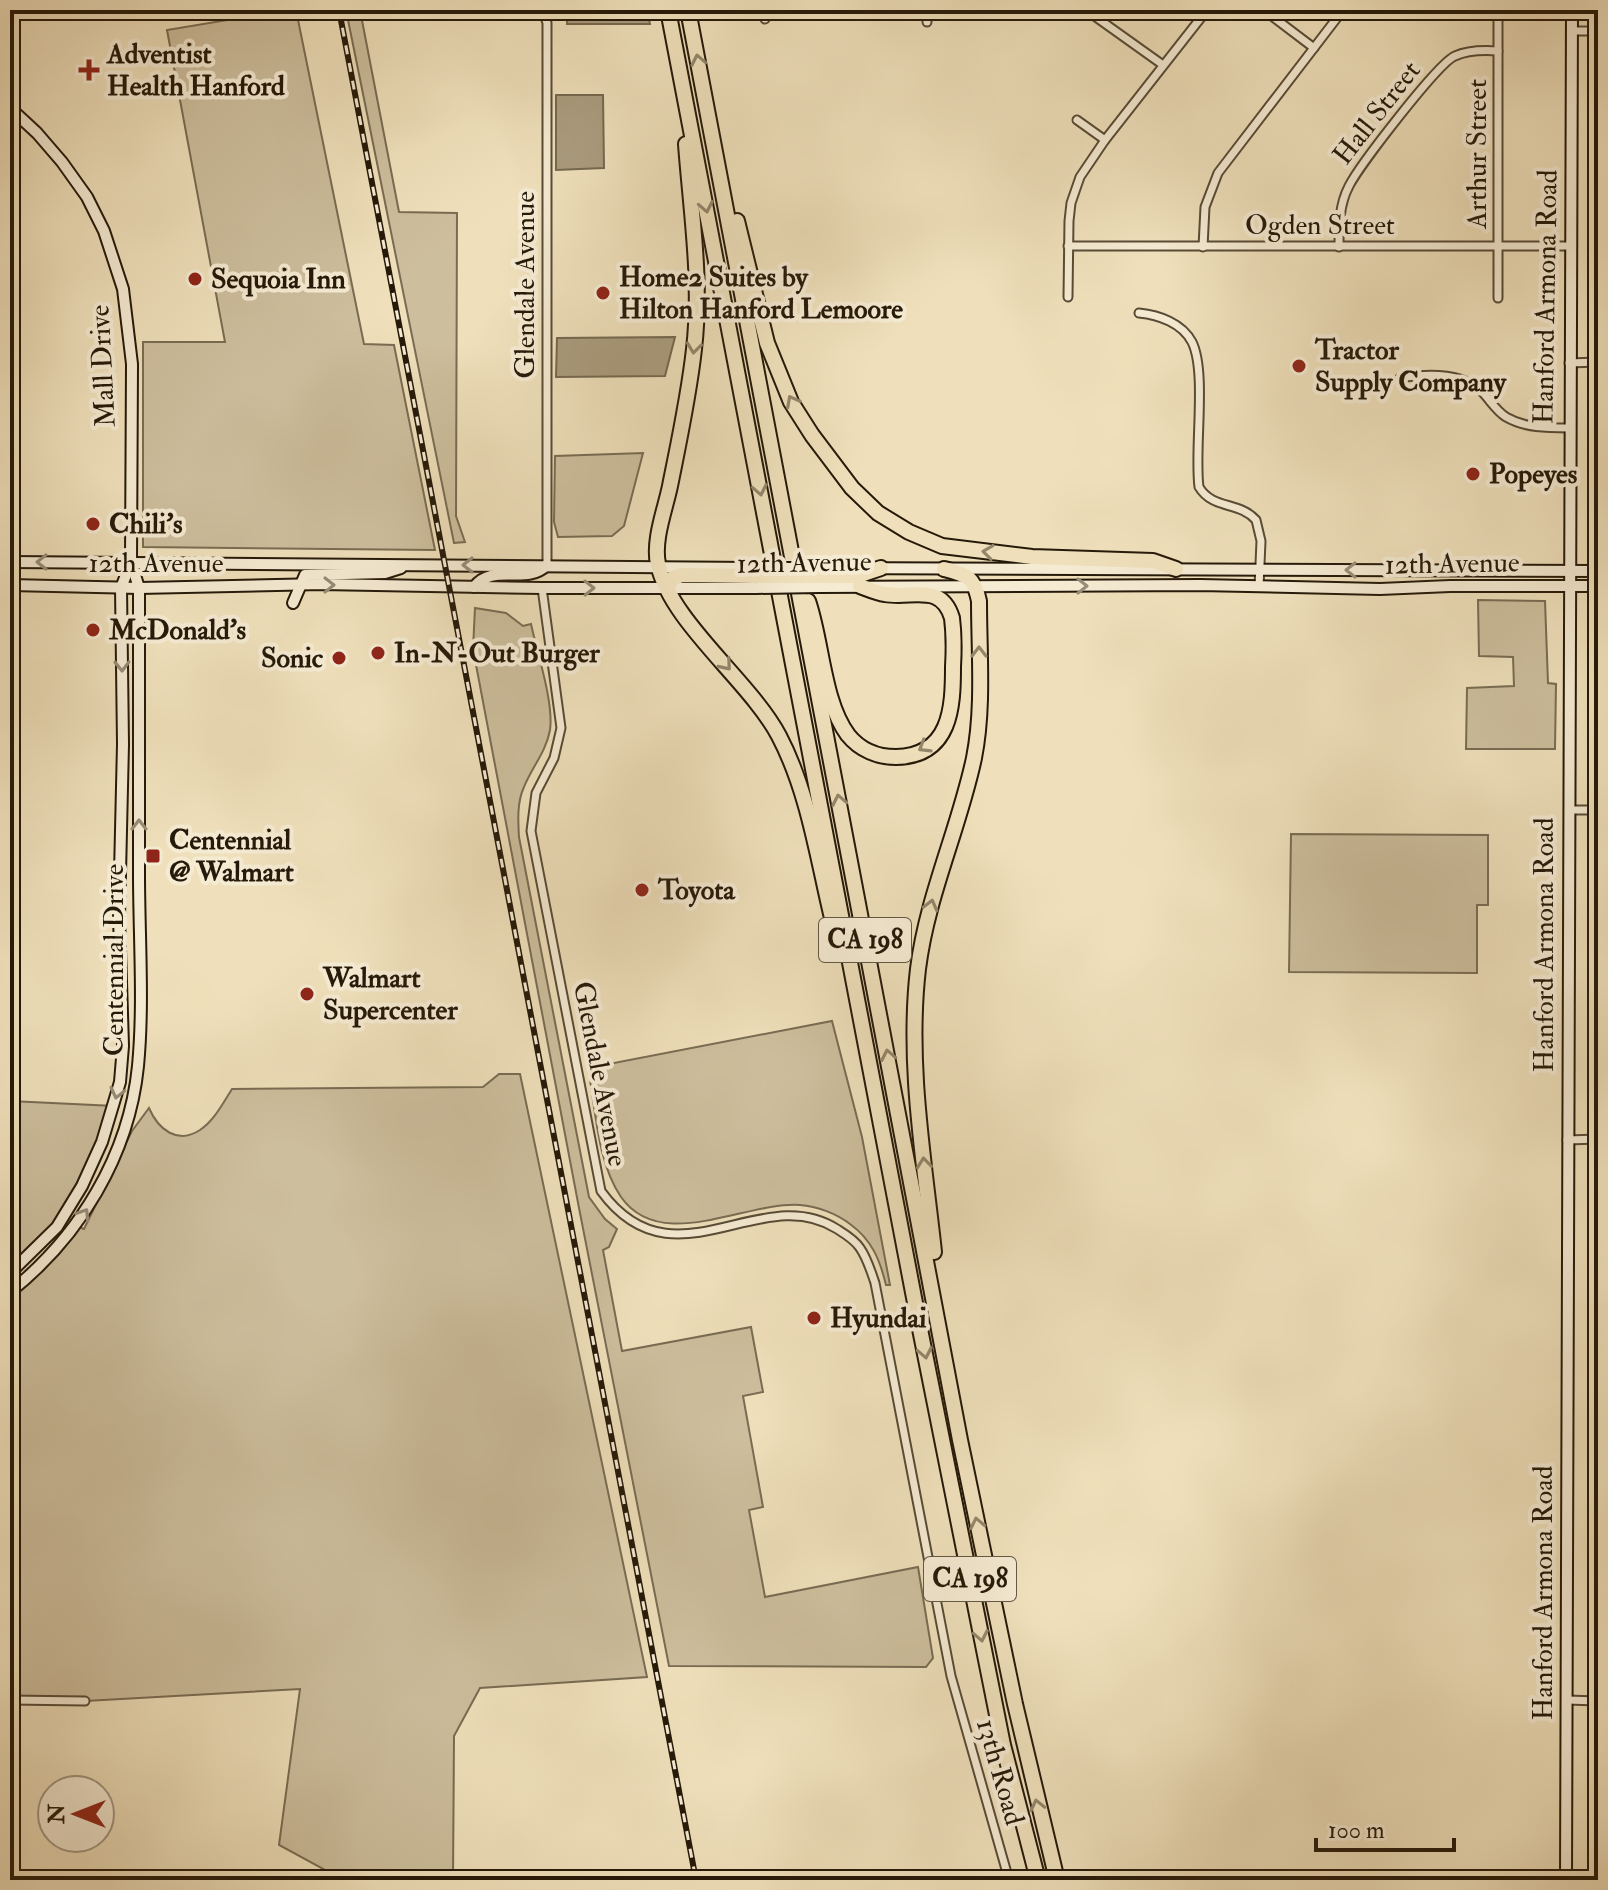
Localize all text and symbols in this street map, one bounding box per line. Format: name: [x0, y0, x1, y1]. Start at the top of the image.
place label: Adventist Health Hanford: [106, 37, 285, 104]
one-way arrow: [690, 53, 707, 66]
street label: Hall Street: [1326, 54, 1428, 172]
marker: Adventist Health Hanford: [78, 59, 100, 81]
street label: Arthur Street: [1460, 79, 1495, 230]
street label: Hanford Armona Road: [1526, 169, 1566, 425]
street label: Glendale Avenue: [508, 191, 543, 379]
one-way arrow: [696, 200, 713, 214]
street label: Ogden Street: [1245, 208, 1395, 243]
place label: Home2 Suites by Hilton Hanford Lemoore: [619, 260, 903, 327]
place label: Sequoia Inn: [211, 262, 346, 297]
marker: Sequoia Inn: [186, 270, 204, 288]
marker: Home2 Suites by Hilton Hanford Lemoore: [594, 284, 612, 302]
street label: Mall Drive: [82, 303, 124, 428]
place label: Tractor Supply Company: [1314, 333, 1508, 400]
one-way arrow: [685, 342, 702, 355]
marker: Tractor Supply Company: [1290, 357, 1308, 375]
one-way arrow: [786, 395, 801, 410]
place label: Popeyes: [1489, 457, 1578, 492]
marker: Popeyes: [1464, 465, 1482, 483]
one-way arrow: [750, 483, 767, 497]
place label: Chili's: [109, 507, 183, 542]
marker: Chili's: [84, 515, 102, 533]
street label: 12th Avenue: [736, 544, 872, 582]
one-way arrow: [981, 544, 994, 561]
street label: 12th Avenue: [1384, 545, 1520, 583]
street label: 12th Avenue: [89, 546, 224, 581]
one-way arrow: [35, 553, 48, 571]
one-way arrow: [461, 556, 474, 574]
one-way arrow: [1344, 561, 1357, 579]
one-way arrow: [323, 576, 336, 593]
one-way arrow: [1076, 577, 1089, 595]
one-way arrow: [583, 579, 596, 597]
place label: McDonald's: [108, 613, 247, 648]
marker: McDonald's: [84, 621, 102, 639]
place label: In-N-Out Burger: [394, 636, 600, 671]
place label: Sonic: [261, 641, 324, 676]
marker: In-N-Out Burger: [369, 644, 387, 662]
one-way arrow: [970, 645, 988, 658]
marker: Sonic: [330, 649, 348, 667]
one-way arrow: [716, 656, 731, 671]
one-way arrow: [113, 660, 131, 673]
one-way arrow: [918, 737, 933, 753]
one-way arrow: [831, 793, 848, 807]
street label: Hanford Armona Road: [1527, 817, 1562, 1072]
one-way arrow: [130, 818, 148, 831]
place label: Centennial @ Walmart: [169, 823, 294, 890]
marker: Centennial @ Walmart: [144, 847, 162, 865]
street label: Centennial Drive: [97, 864, 132, 1056]
place label: Toyota: [657, 873, 736, 908]
marker: Toyota: [633, 881, 651, 899]
one-way arrow: [922, 899, 939, 913]
road number: CA 198: [819, 918, 911, 962]
place label: Walmart Supercenter: [322, 961, 458, 1028]
street label: Glendale Avenue: [565, 979, 635, 1170]
marker: Walmart Supercenter: [298, 985, 316, 1003]
one-way arrow: [880, 1049, 897, 1062]
one-way arrow: [109, 1086, 126, 1100]
one-way arrow: [916, 1156, 933, 1169]
one-way arrow: [75, 1208, 90, 1223]
place label: Hyundai: [830, 1301, 927, 1336]
marker: Hyundai: [805, 1309, 823, 1327]
one-way arrow: [916, 1346, 933, 1359]
street label: Hanford Armona Road: [1526, 1465, 1561, 1720]
one-way arrow: [970, 1516, 987, 1530]
road number: CA 198: [924, 1557, 1016, 1601]
one-way arrow: [972, 1628, 989, 1642]
street label: 13th Road: [968, 1715, 1032, 1829]
north arrow: [36, 1774, 116, 1854]
one-way arrow: [1030, 1798, 1047, 1812]
scale bar: [1316, 1802, 1454, 1852]
text: N: [43, 1804, 71, 1825]
text: 100 m: [1328, 1815, 1385, 1846]

